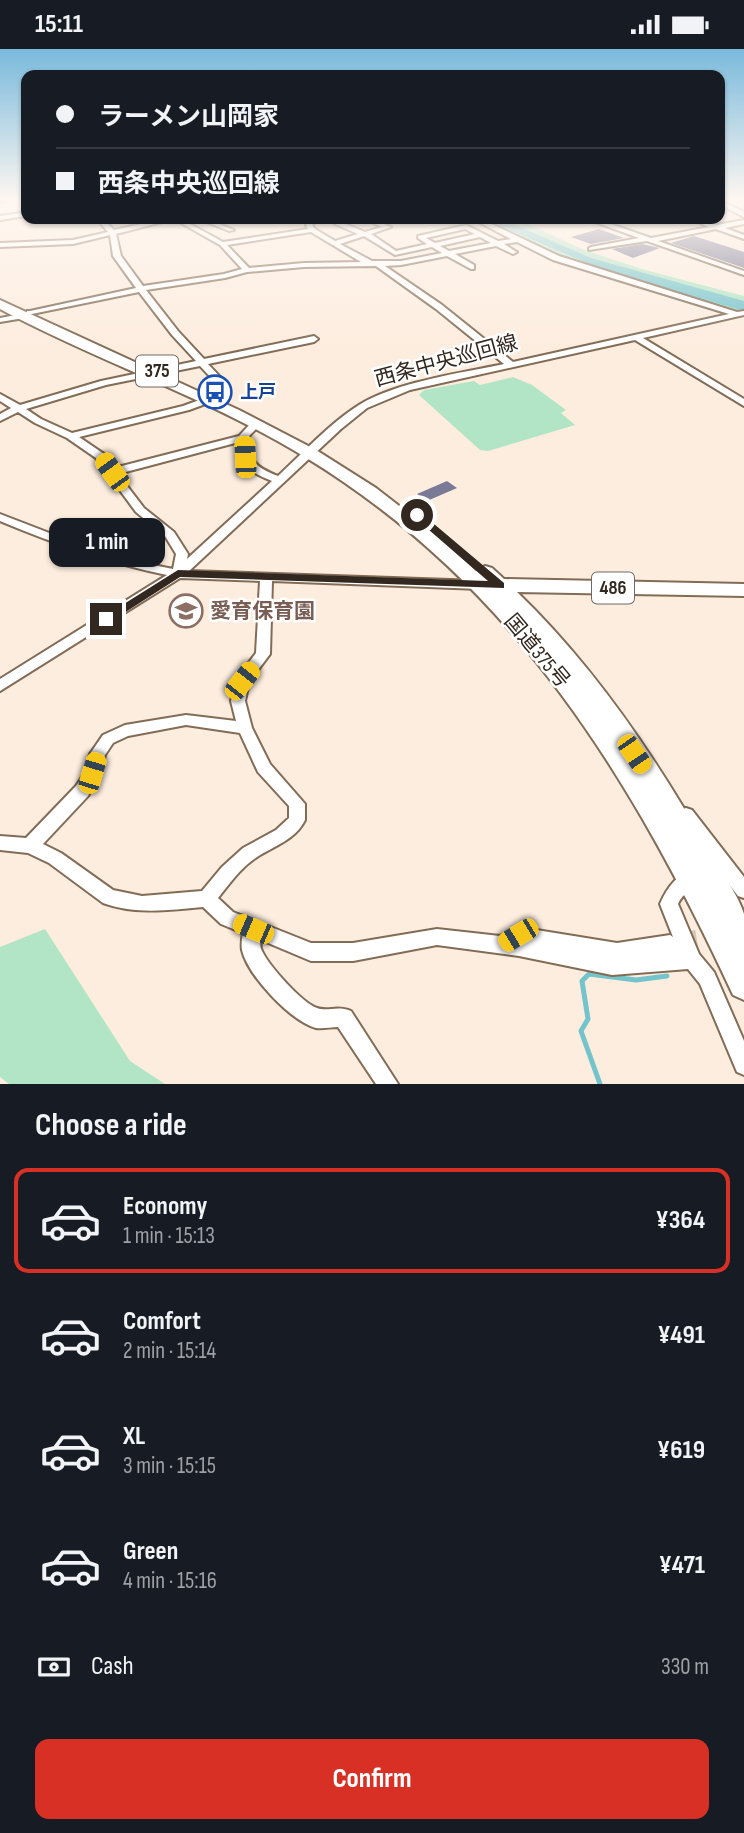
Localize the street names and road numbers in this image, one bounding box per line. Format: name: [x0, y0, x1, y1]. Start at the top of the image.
street label: 西条中央巡回線: [372, 330, 520, 392]
road number: 375: [136, 355, 178, 387]
road number: 486: [592, 573, 634, 603]
street label: 国道375号: [499, 609, 575, 693]

